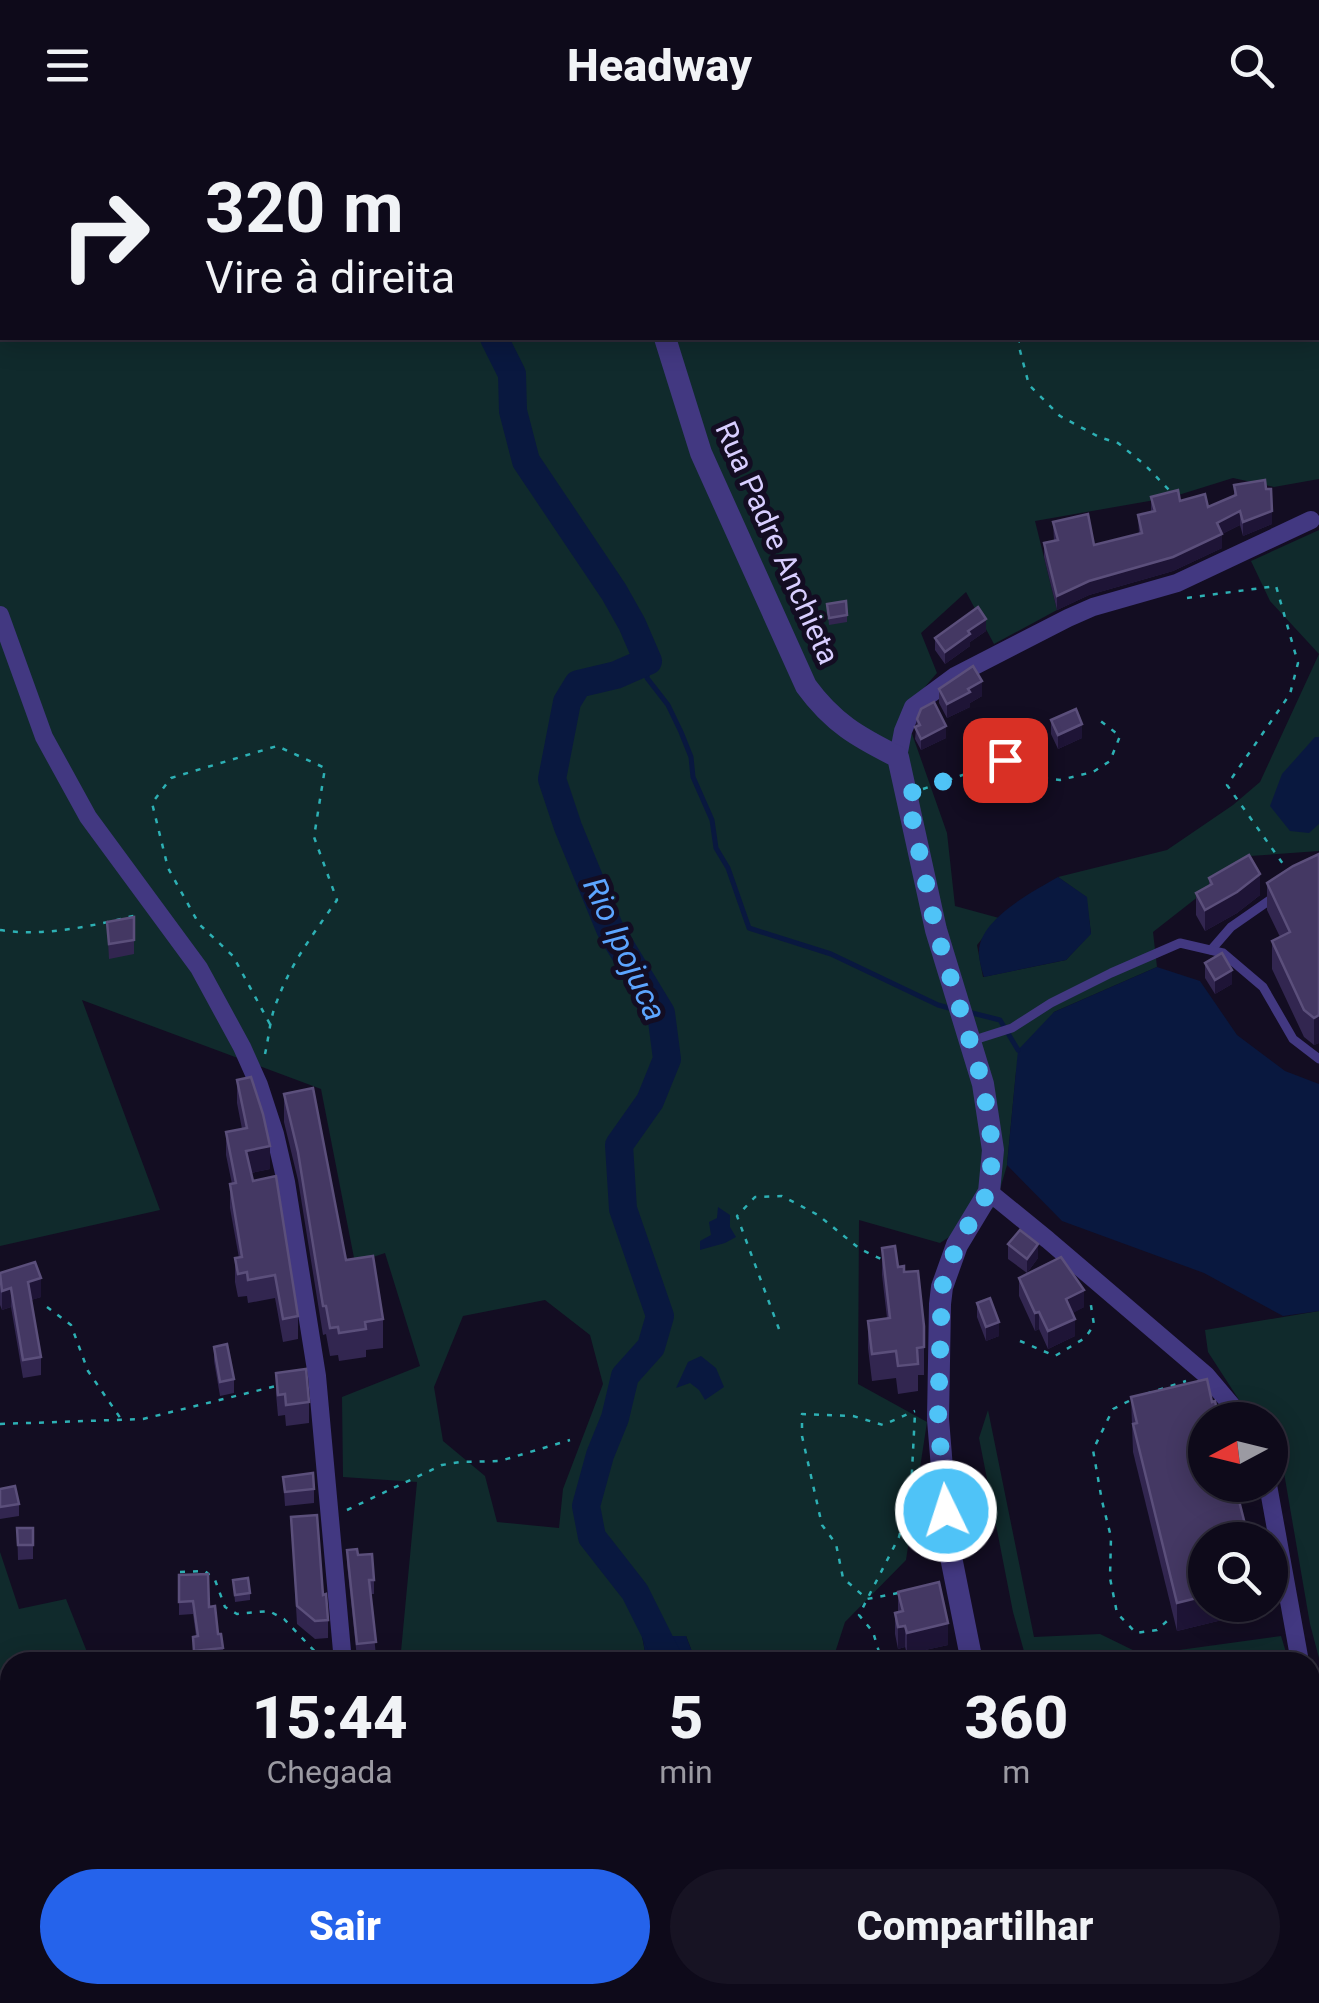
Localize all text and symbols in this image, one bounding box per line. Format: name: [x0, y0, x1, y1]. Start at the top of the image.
icon: menu: [40, 38, 95, 93]
icon: search: [1224, 38, 1279, 93]
text: Headway: [567, 39, 752, 92]
text: 320 m: [205, 167, 404, 249]
icon: right: [40, 170, 170, 300]
text: Vire à direita: [205, 251, 455, 304]
street label: Rua Padre Anchieta: [708, 416, 847, 669]
pin: [963, 718, 1048, 803]
icon: arrive: [978, 733, 1033, 788]
water label: Rio Ipojuca: [575, 871, 675, 1027]
north arrow: [1188, 1402, 1288, 1502]
map controls: [1188, 1402, 1288, 1622]
position arrow: [894, 1459, 998, 1563]
button: search: [1188, 1522, 1288, 1622]
text: 15:44: [252, 1682, 408, 1753]
text: 5: [669, 1682, 703, 1753]
text: 360: [964, 1682, 1068, 1753]
text: Chegada: [267, 1753, 393, 1791]
text: min: [659, 1753, 713, 1791]
text: m: [1002, 1753, 1030, 1791]
button: Sair: [40, 1869, 650, 1984]
button: Compartilhar: [670, 1869, 1280, 1984]

